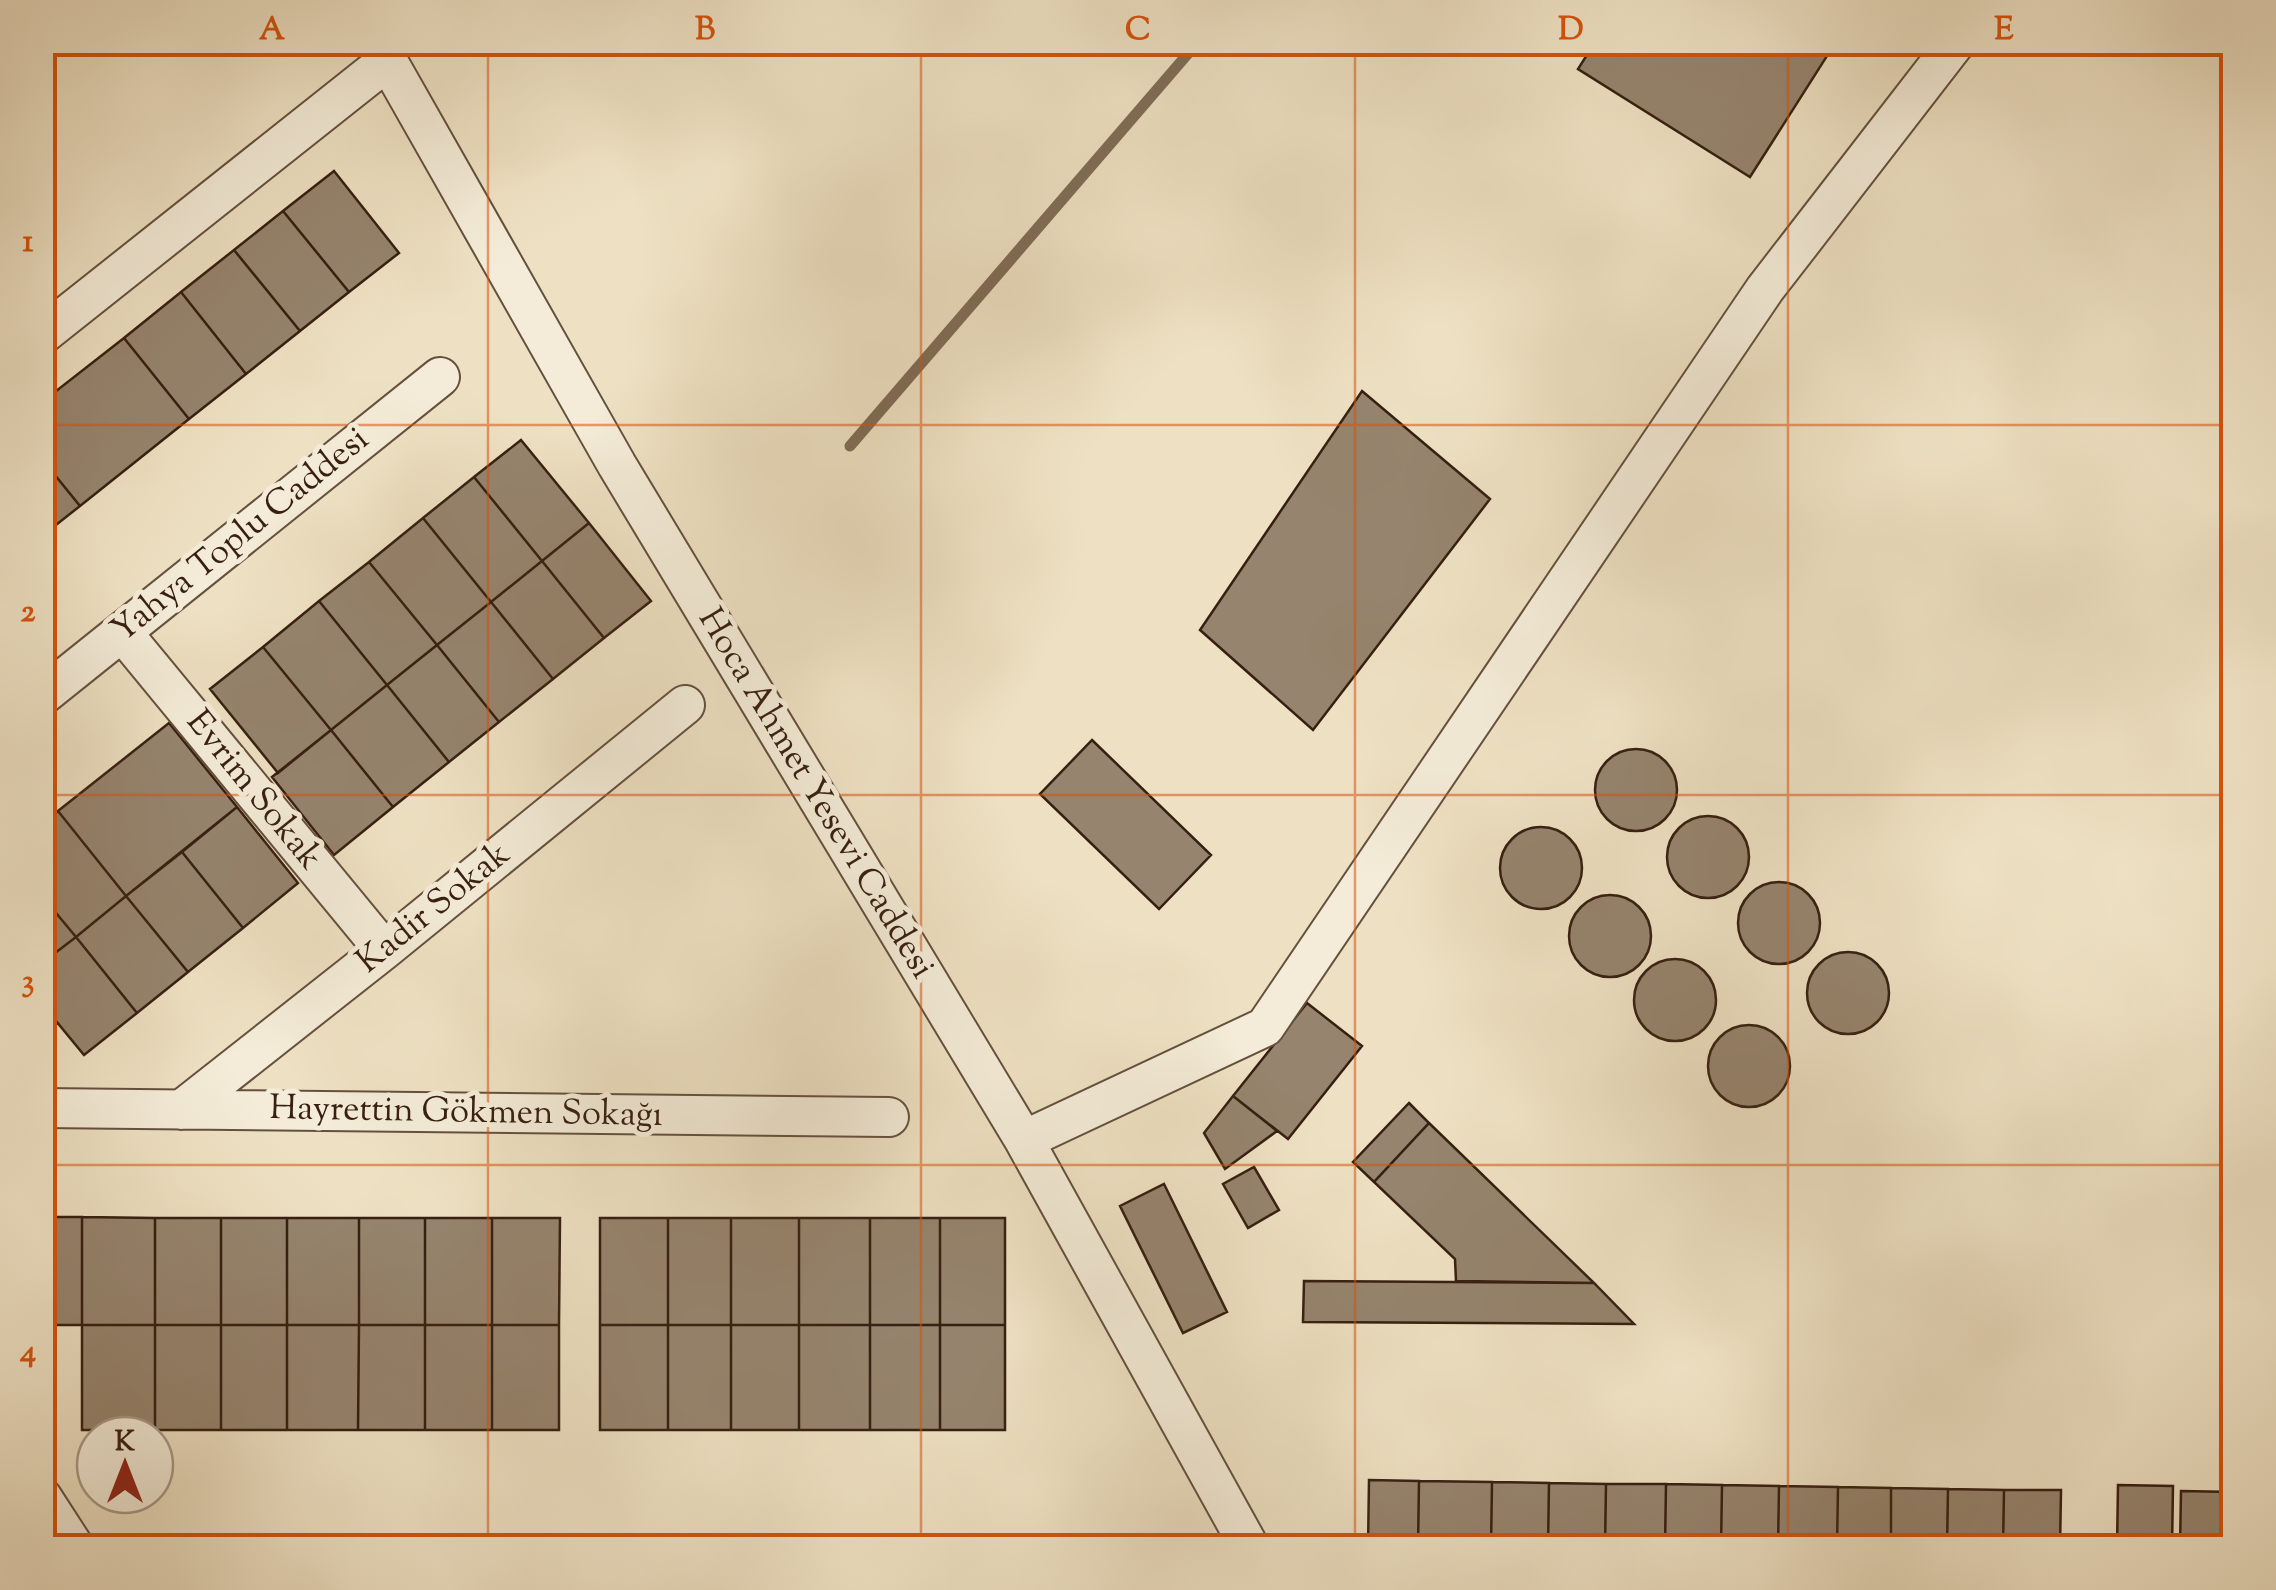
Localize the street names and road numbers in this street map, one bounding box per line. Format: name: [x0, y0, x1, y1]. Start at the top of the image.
street label: Yahya Toplu Caddesi: [101, 416, 381, 656]
street label: Hoca Ahmet Yesevi Caddesi: [684, 599, 946, 989]
street label: Evrim Sokak: [172, 700, 334, 882]
street label: Kadir Sokak: [346, 831, 522, 987]
street label: Hayrettin Gökmen Sokağı: [269, 1084, 663, 1142]

